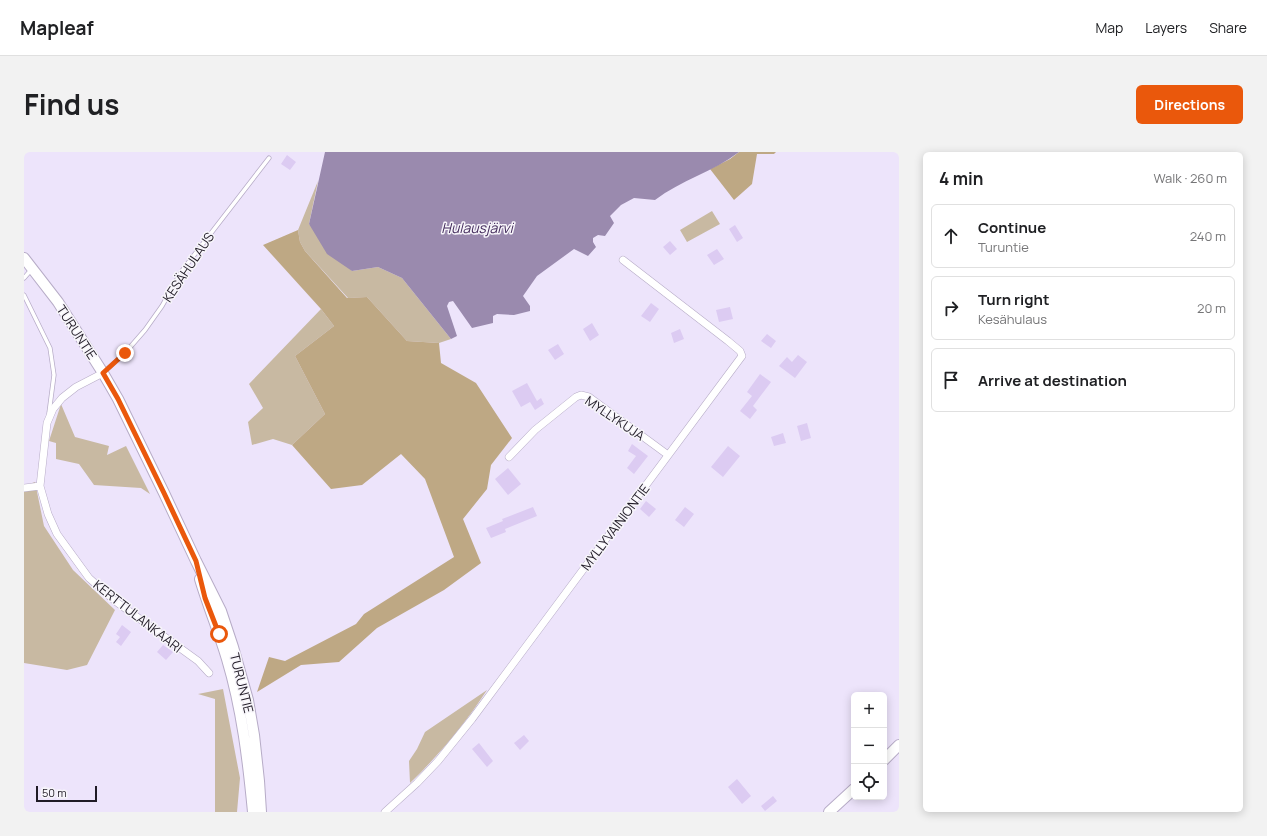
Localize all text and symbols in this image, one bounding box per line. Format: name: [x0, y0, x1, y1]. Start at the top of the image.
text: Mapleaf: [20, 15, 94, 41]
text: Map: [1095, 18, 1123, 37]
text: Layers: [1145, 18, 1187, 37]
text: Share: [1209, 18, 1247, 37]
text: Find us: [24, 85, 119, 123]
button: Directions: [1136, 85, 1243, 124]
text: 4 min: [939, 167, 983, 190]
text: Walk · 260 m: [1154, 169, 1227, 187]
text: Continue: [978, 217, 1046, 238]
water label: Hulausjärvi: [441, 218, 514, 237]
icon: ahead: [940, 225, 962, 247]
text: 240 m: [1190, 227, 1226, 245]
street label: KESÄHULAUS: [158, 229, 218, 305]
text: Turuntie: [978, 238, 1029, 256]
text: Turn right: [978, 289, 1049, 310]
icon: right: [940, 297, 962, 319]
text: 20 m: [1197, 299, 1226, 317]
street label: TURUNTIE: [53, 301, 101, 363]
text: Kesähulaus: [978, 310, 1047, 328]
route end: [116, 344, 134, 362]
icon: arrive: [940, 369, 962, 391]
text: Arrive at destination: [978, 370, 1127, 391]
street label: MYLLYKUJA: [582, 391, 648, 445]
street label: MYLLYVAINIONTIE: [577, 480, 653, 574]
street label: KERTTULANKAARI: [90, 576, 186, 656]
route start: [210, 625, 228, 643]
street label: TURUNTIE: [226, 651, 258, 715]
map controls: [851, 692, 887, 800]
button: +: [851, 692, 887, 728]
button: −: [851, 728, 887, 764]
button: locate: [851, 764, 887, 800]
scale bar: [36, 784, 97, 803]
text: 50 m: [42, 785, 67, 800]

